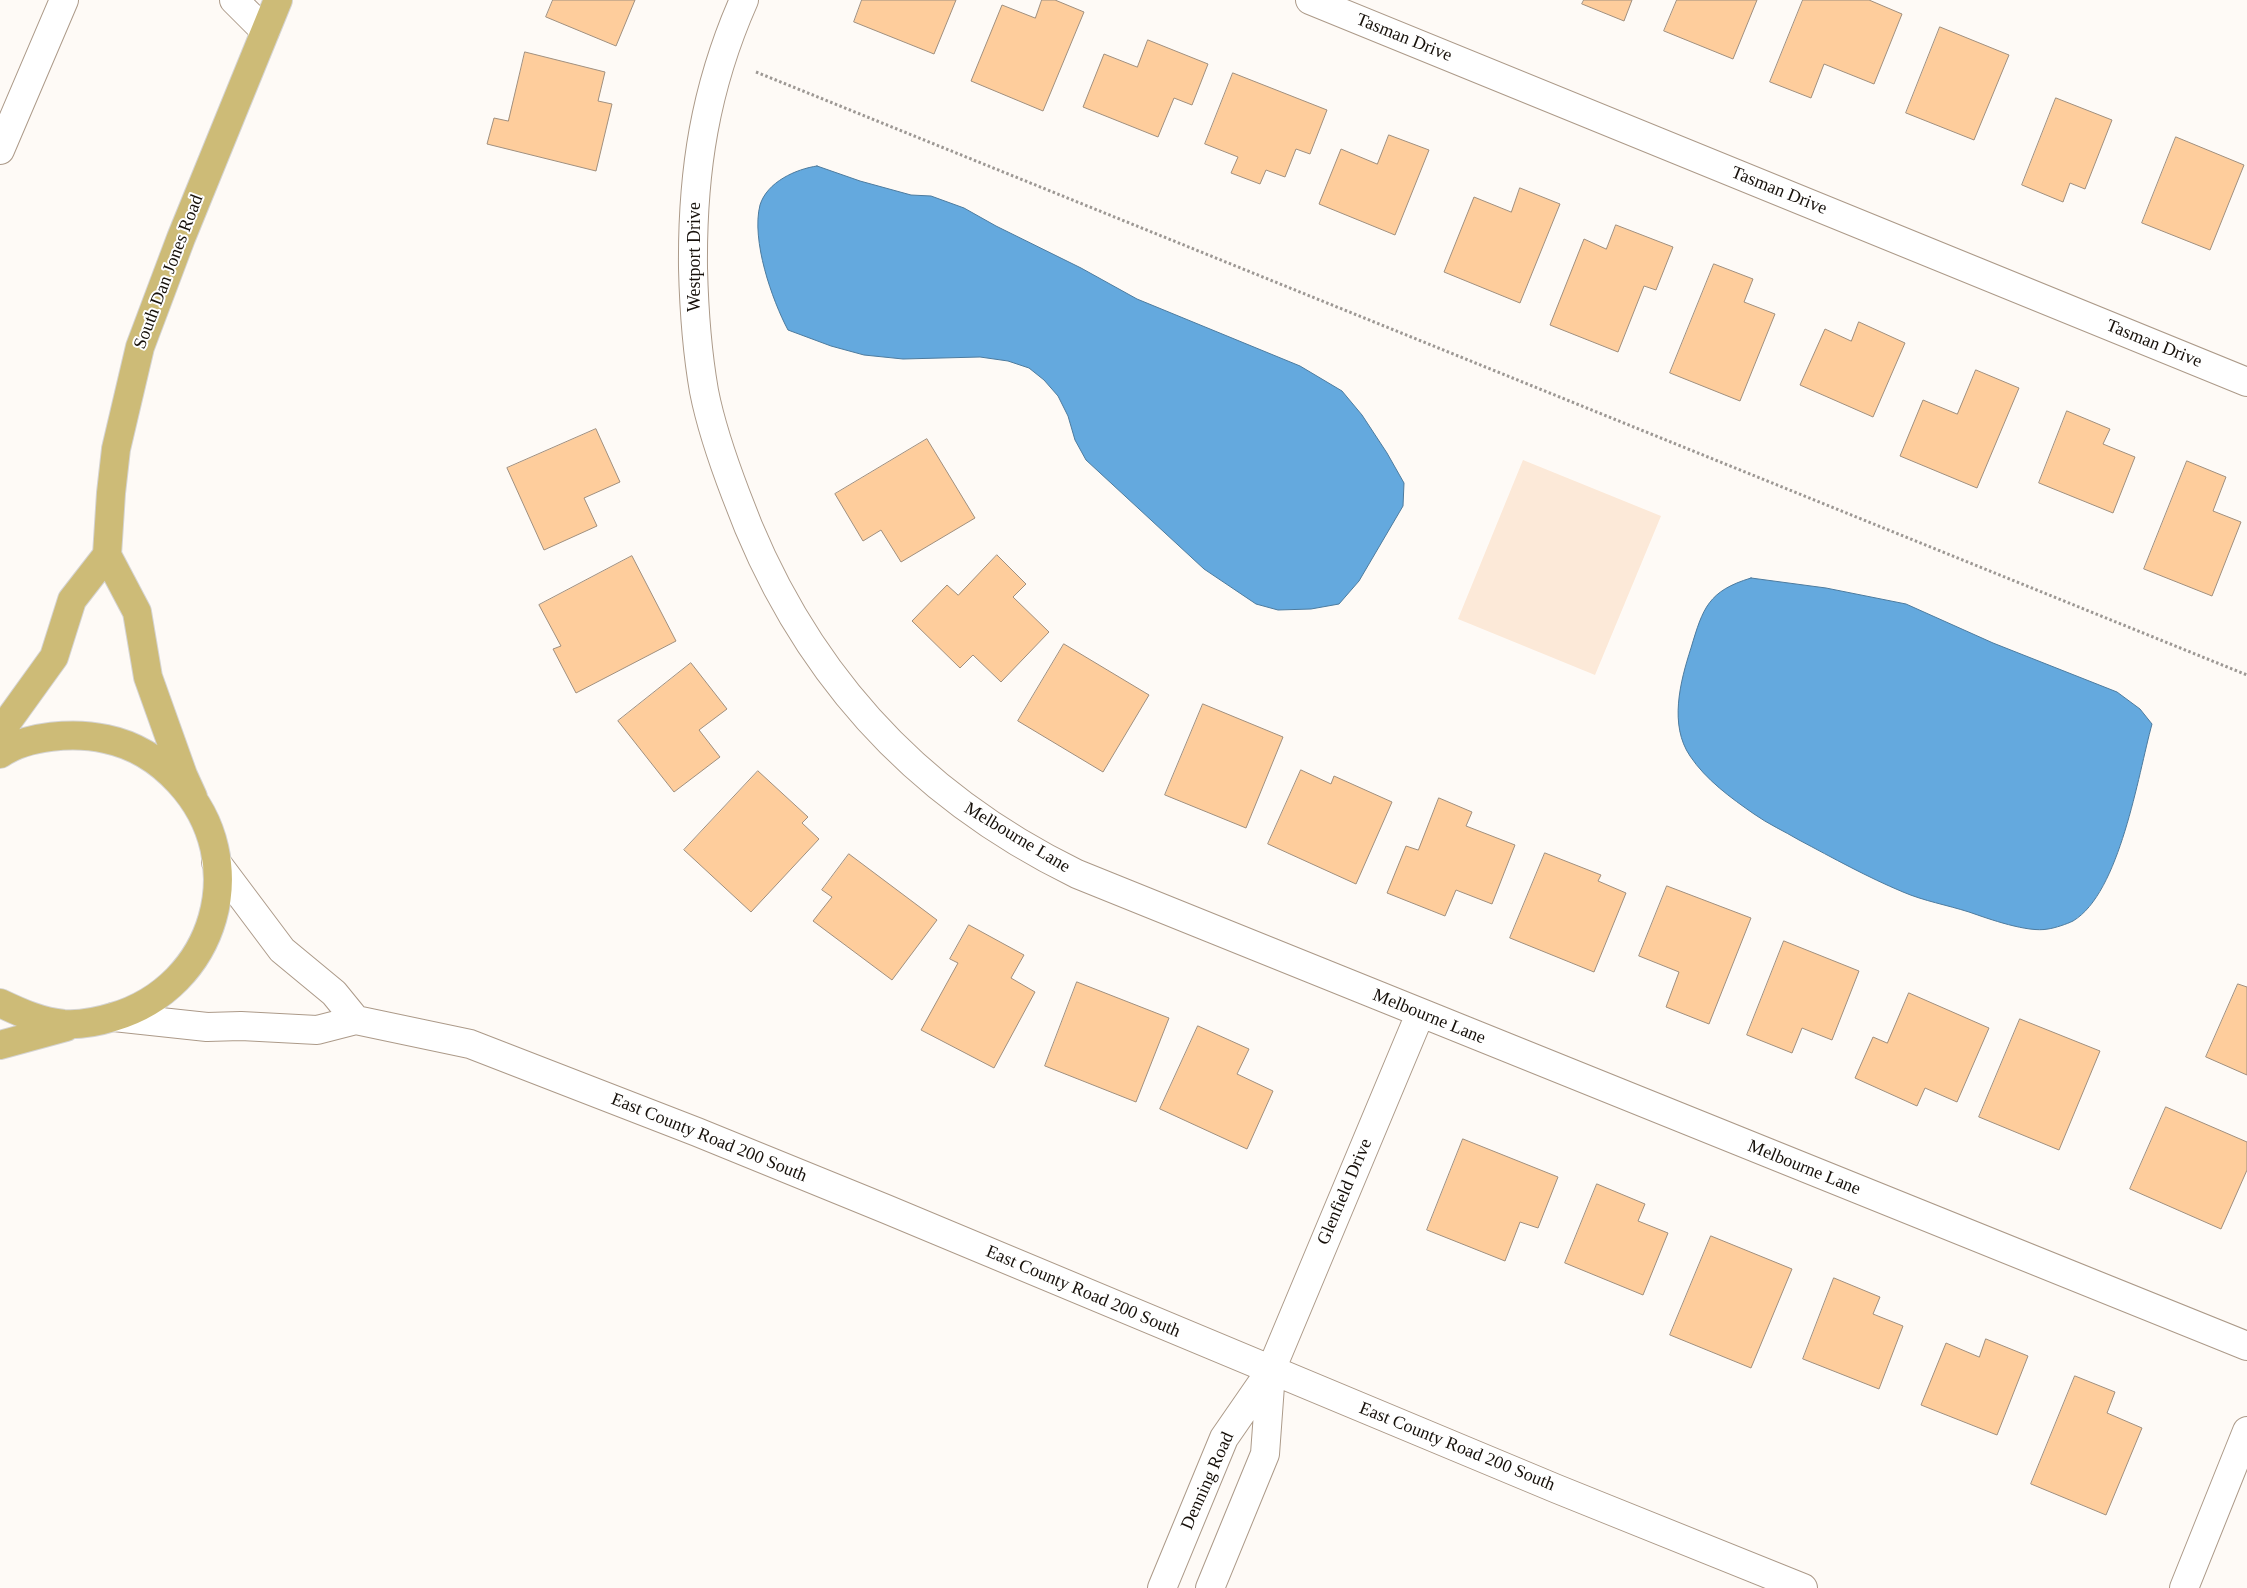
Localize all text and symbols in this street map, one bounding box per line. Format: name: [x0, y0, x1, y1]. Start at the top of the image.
street label: Tasman Drive: [1353, 9, 1455, 67]
street label: Tasman Drive: [1728, 162, 1830, 220]
street label: South Dan Jones Road: [130, 192, 208, 352]
street label: Westport Drive: [684, 202, 706, 312]
street label: Tasman Drive: [2103, 315, 2205, 373]
street label: Melbourne Lane: [960, 798, 1074, 878]
street label: Melbourne Lane: [1370, 985, 1488, 1049]
street label: East County Road 200 South: [608, 1089, 810, 1187]
street label: Glenfield Drive: [1313, 1136, 1377, 1248]
street label: Melbourne Lane: [1745, 1136, 1863, 1200]
street label: East County Road 200 South: [983, 1241, 1183, 1343]
street label: East County Road 200 South: [1356, 1398, 1558, 1496]
street label: Denning Road: [1177, 1429, 1239, 1533]

